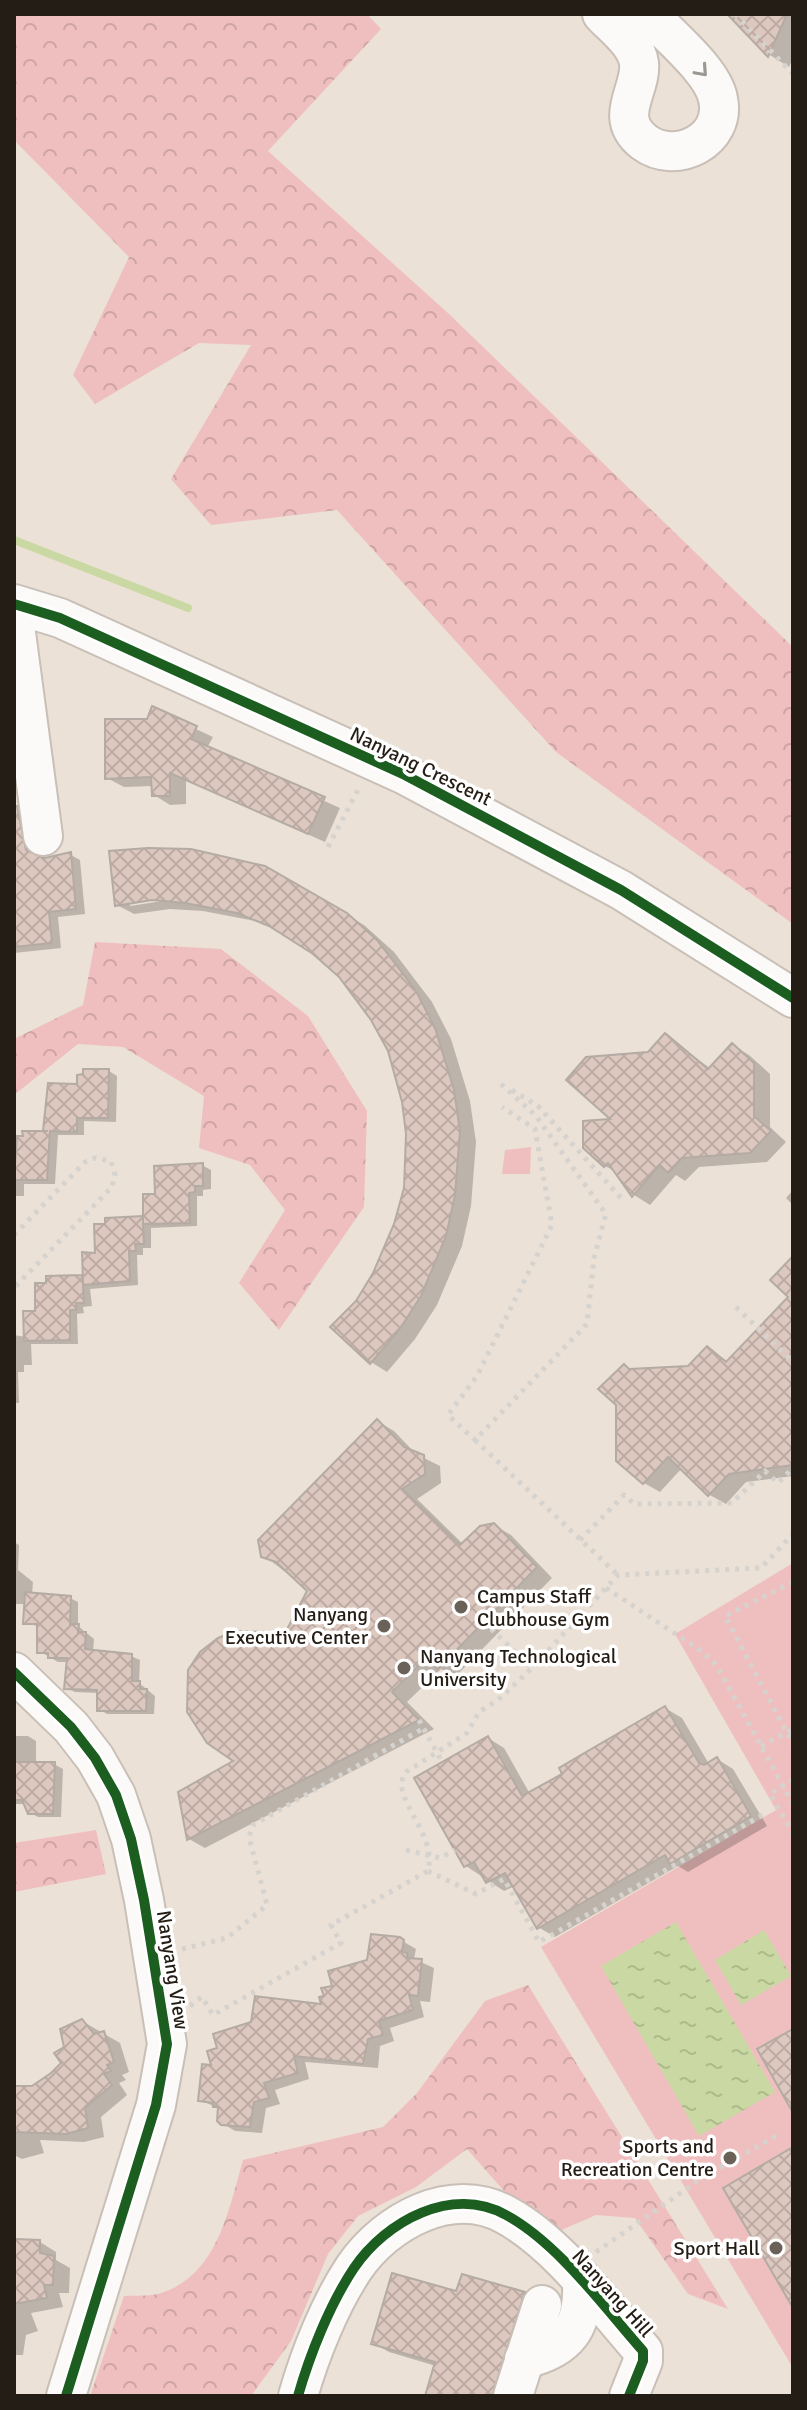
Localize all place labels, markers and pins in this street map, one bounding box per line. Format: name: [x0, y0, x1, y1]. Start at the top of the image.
place label: Campus Staff Clubhouse Gym: [477, 1584, 610, 1632]
marker: Campus Staff Clubhouse Gym: [452, 1598, 470, 1616]
place label: Nanyang Executive Center: [225, 1602, 369, 1650]
marker: Nanyang Executive Center: [375, 1617, 393, 1635]
place label: Nanyang Technological University: [420, 1644, 617, 1692]
marker: Nanyang Technological University: [395, 1659, 413, 1677]
place label: Sports and Recreation Centre: [561, 2134, 714, 2182]
marker: Sports and Recreation Centre: [721, 2149, 739, 2167]
place label: Sport Hall: [674, 2236, 760, 2261]
marker: Sport Hall: [767, 2239, 785, 2257]

